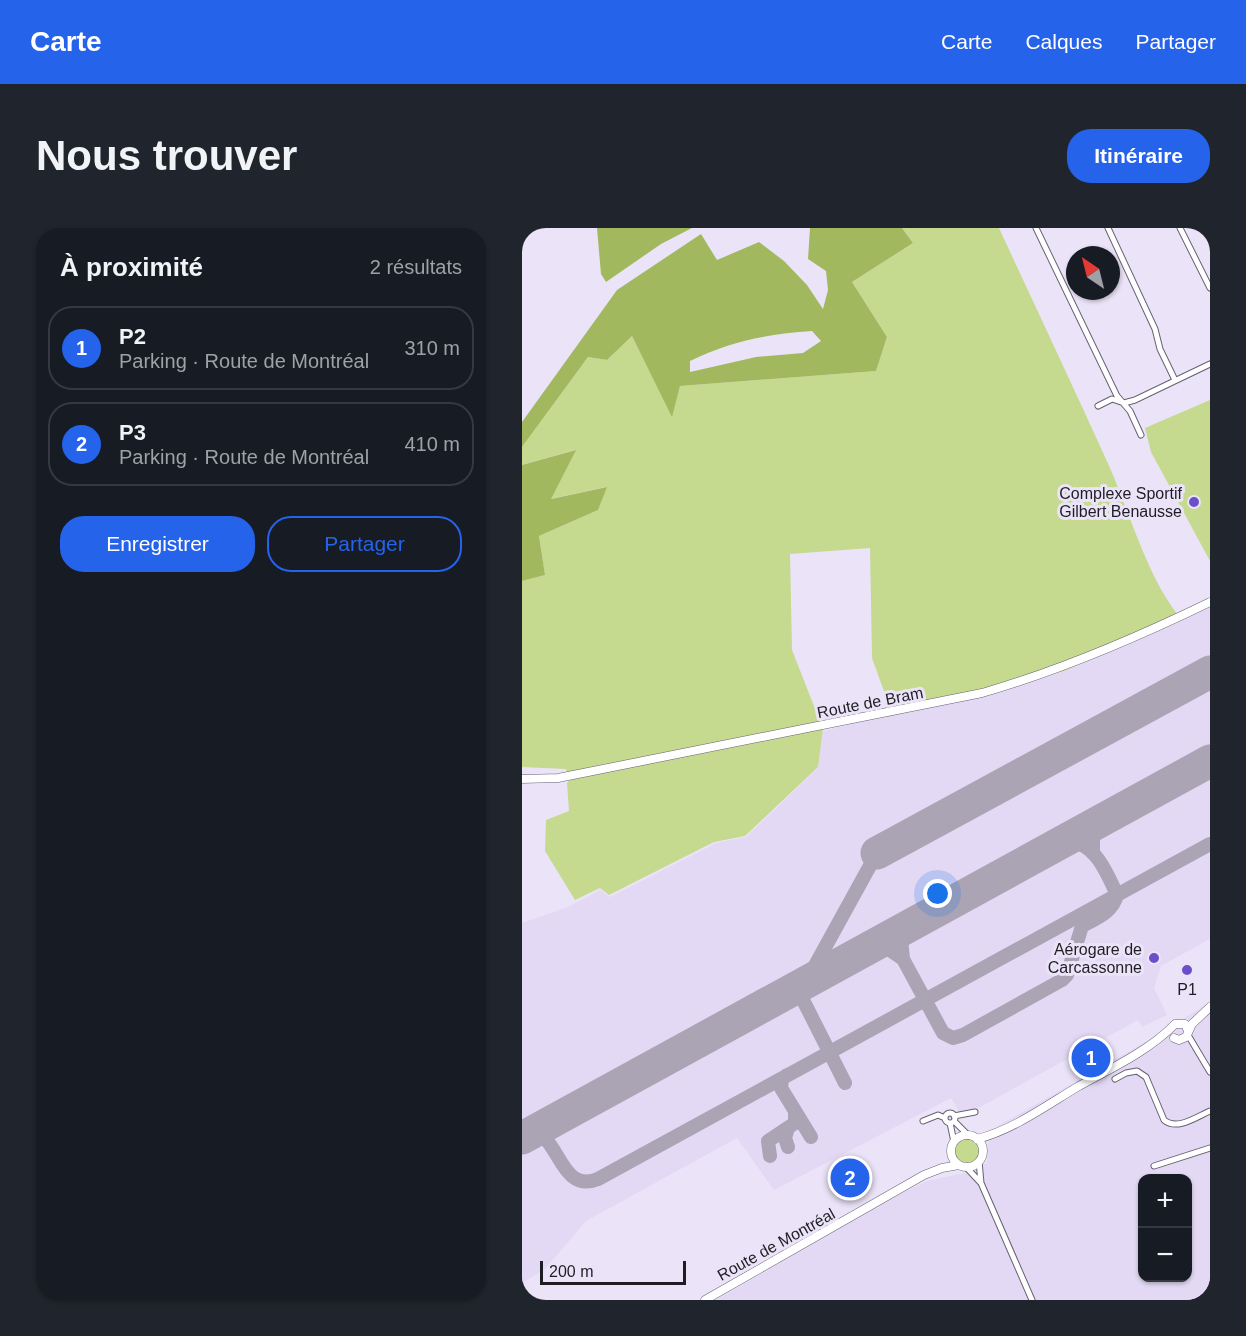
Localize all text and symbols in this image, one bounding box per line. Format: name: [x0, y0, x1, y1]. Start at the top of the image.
text: Carte: [30, 26, 102, 57]
text: Carte: [941, 30, 992, 53]
text: Calques: [1025, 30, 1102, 53]
text: Partager: [1135, 30, 1216, 53]
button: Itinéraire: [1067, 129, 1210, 183]
text: Nous trouver: [36, 132, 297, 179]
north arrow: [1066, 246, 1120, 300]
text: À proximité: [60, 252, 203, 282]
text: 2 résultats: [370, 256, 462, 278]
text: P2: [119, 324, 146, 349]
text: 1: [76, 337, 87, 359]
text: 310 m: [404, 337, 460, 359]
text: Parking · Route de Montréal: [119, 350, 369, 372]
text: P3: [119, 420, 146, 445]
text: 2: [76, 433, 87, 455]
text: 410 m: [404, 433, 460, 455]
text: Parking · Route de Montréal: [119, 446, 369, 468]
place label: Complexe Sportif Gilbert Benausse: [1059, 485, 1183, 520]
marker: Complexe Sportif Gilbert Benausse: [1187, 495, 1201, 509]
button: Enregistrer: [60, 516, 255, 572]
button: Partager: [267, 516, 462, 572]
street label: Route de Bram: [816, 684, 925, 721]
your location: [923, 879, 952, 908]
place label: Aérogare de Carcassonne: [1048, 941, 1142, 976]
marker: Aérogare de Carcassonne: [1147, 951, 1161, 965]
marker: P1: [1180, 963, 1194, 977]
place label: P1: [1177, 981, 1197, 998]
pin: 1: [1072, 1036, 1110, 1080]
pin: 2: [830, 1156, 870, 1200]
map controls: [1138, 1174, 1192, 1282]
button: +: [1138, 1174, 1192, 1228]
street label: Route de Montréal: [715, 1205, 838, 1284]
button: −: [1138, 1228, 1192, 1282]
scale bar: [540, 1258, 686, 1286]
text: 200 m: [549, 1263, 593, 1280]

